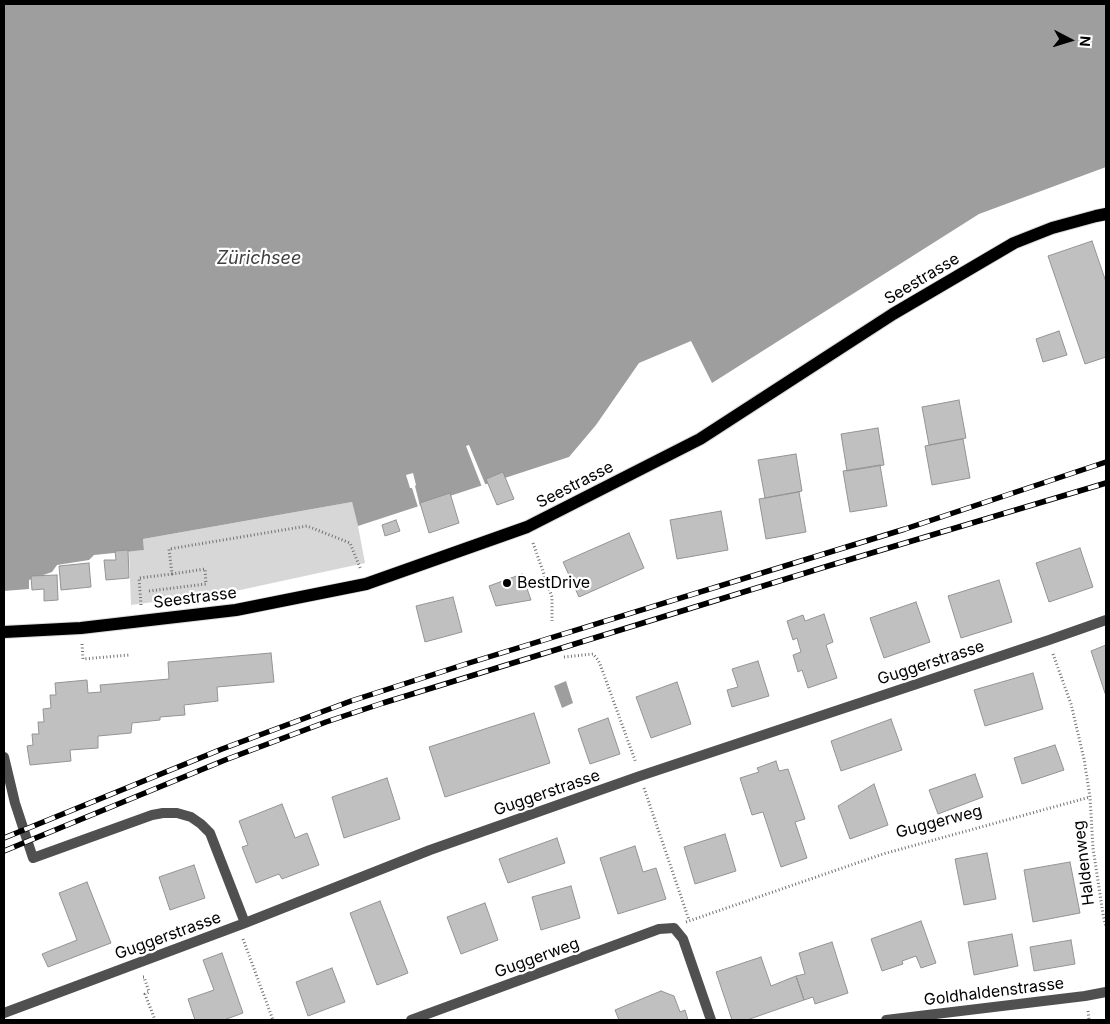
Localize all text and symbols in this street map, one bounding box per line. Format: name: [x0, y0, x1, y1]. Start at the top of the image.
north arrow: [1045, 15, 1095, 65]
text: N: [1077, 35, 1094, 47]
water label: Zürichsee: [217, 248, 301, 270]
street label: Seestrasse: [881, 249, 963, 309]
street label: Seestrasse: [533, 457, 617, 513]
place label: BestDrive: [517, 573, 590, 593]
marker: BestDrive: [501, 577, 513, 589]
street label: Seestrasse: [152, 583, 238, 613]
street label: Guggerstrasse: [875, 637, 987, 689]
street label: Guggerstrasse: [491, 766, 603, 820]
street label: Guggerweg: [894, 801, 984, 843]
street label: Haldenweg: [1069, 820, 1099, 906]
street label: Guggerstrasse: [112, 908, 224, 964]
street label: Guggerweg: [492, 934, 582, 982]
street label: Goldhaldenstrasse: [923, 974, 1065, 1010]

